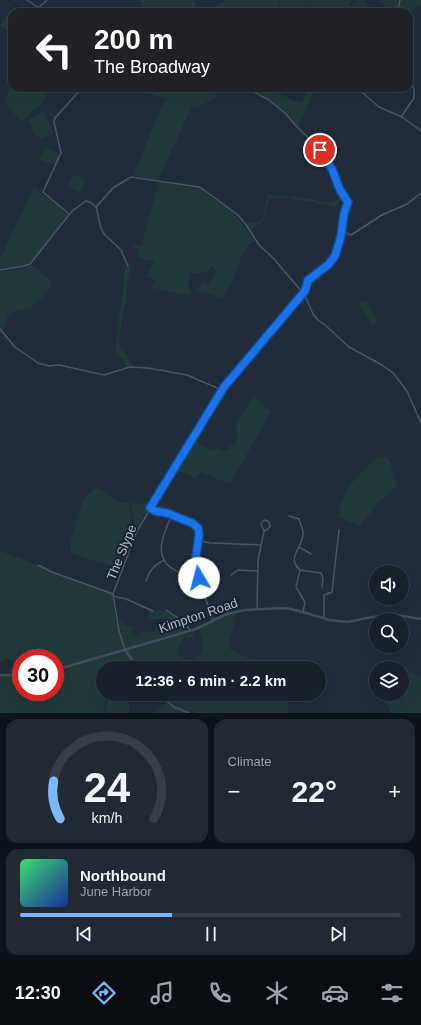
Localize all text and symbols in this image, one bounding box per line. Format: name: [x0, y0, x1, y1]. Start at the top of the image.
icon: left: [28, 24, 80, 76]
text: 200 m: [94, 24, 173, 55]
text: The Broadway: [94, 57, 210, 77]
pin: [303, 133, 337, 167]
icon: arrive: [309, 139, 331, 161]
street label: The Slype: [104, 522, 139, 582]
position arrow: [178, 557, 220, 599]
map controls: [369, 565, 409, 701]
button: sound: [369, 565, 409, 605]
street label: Kimpton Road: [157, 595, 240, 636]
button: search: [369, 613, 409, 653]
speed limit sign: 30: [12, 649, 64, 701]
button: layers: [369, 661, 409, 701]
text: 12:36 · 6 min · 2.2 km: [136, 672, 286, 689]
text: Climate: [228, 754, 272, 769]
text: 24: [84, 764, 130, 811]
text: 22°: [292, 775, 337, 808]
text: −: [228, 779, 240, 804]
text: +: [388, 779, 401, 804]
text: km/h: [91, 810, 122, 826]
text: Northbound: [80, 867, 166, 884]
text: June Harbor: [80, 884, 152, 899]
icon: previous: [73, 923, 95, 945]
icon: pause: [200, 923, 222, 945]
icon: next: [327, 923, 349, 945]
icon: directions: [90, 979, 118, 1007]
icon: music: [148, 979, 176, 1007]
icon: phone: [206, 979, 234, 1007]
icon: climate: [263, 979, 291, 1007]
icon: car: [321, 979, 349, 1007]
icon: filters: [378, 979, 406, 1007]
text: 12:30: [15, 983, 61, 1003]

